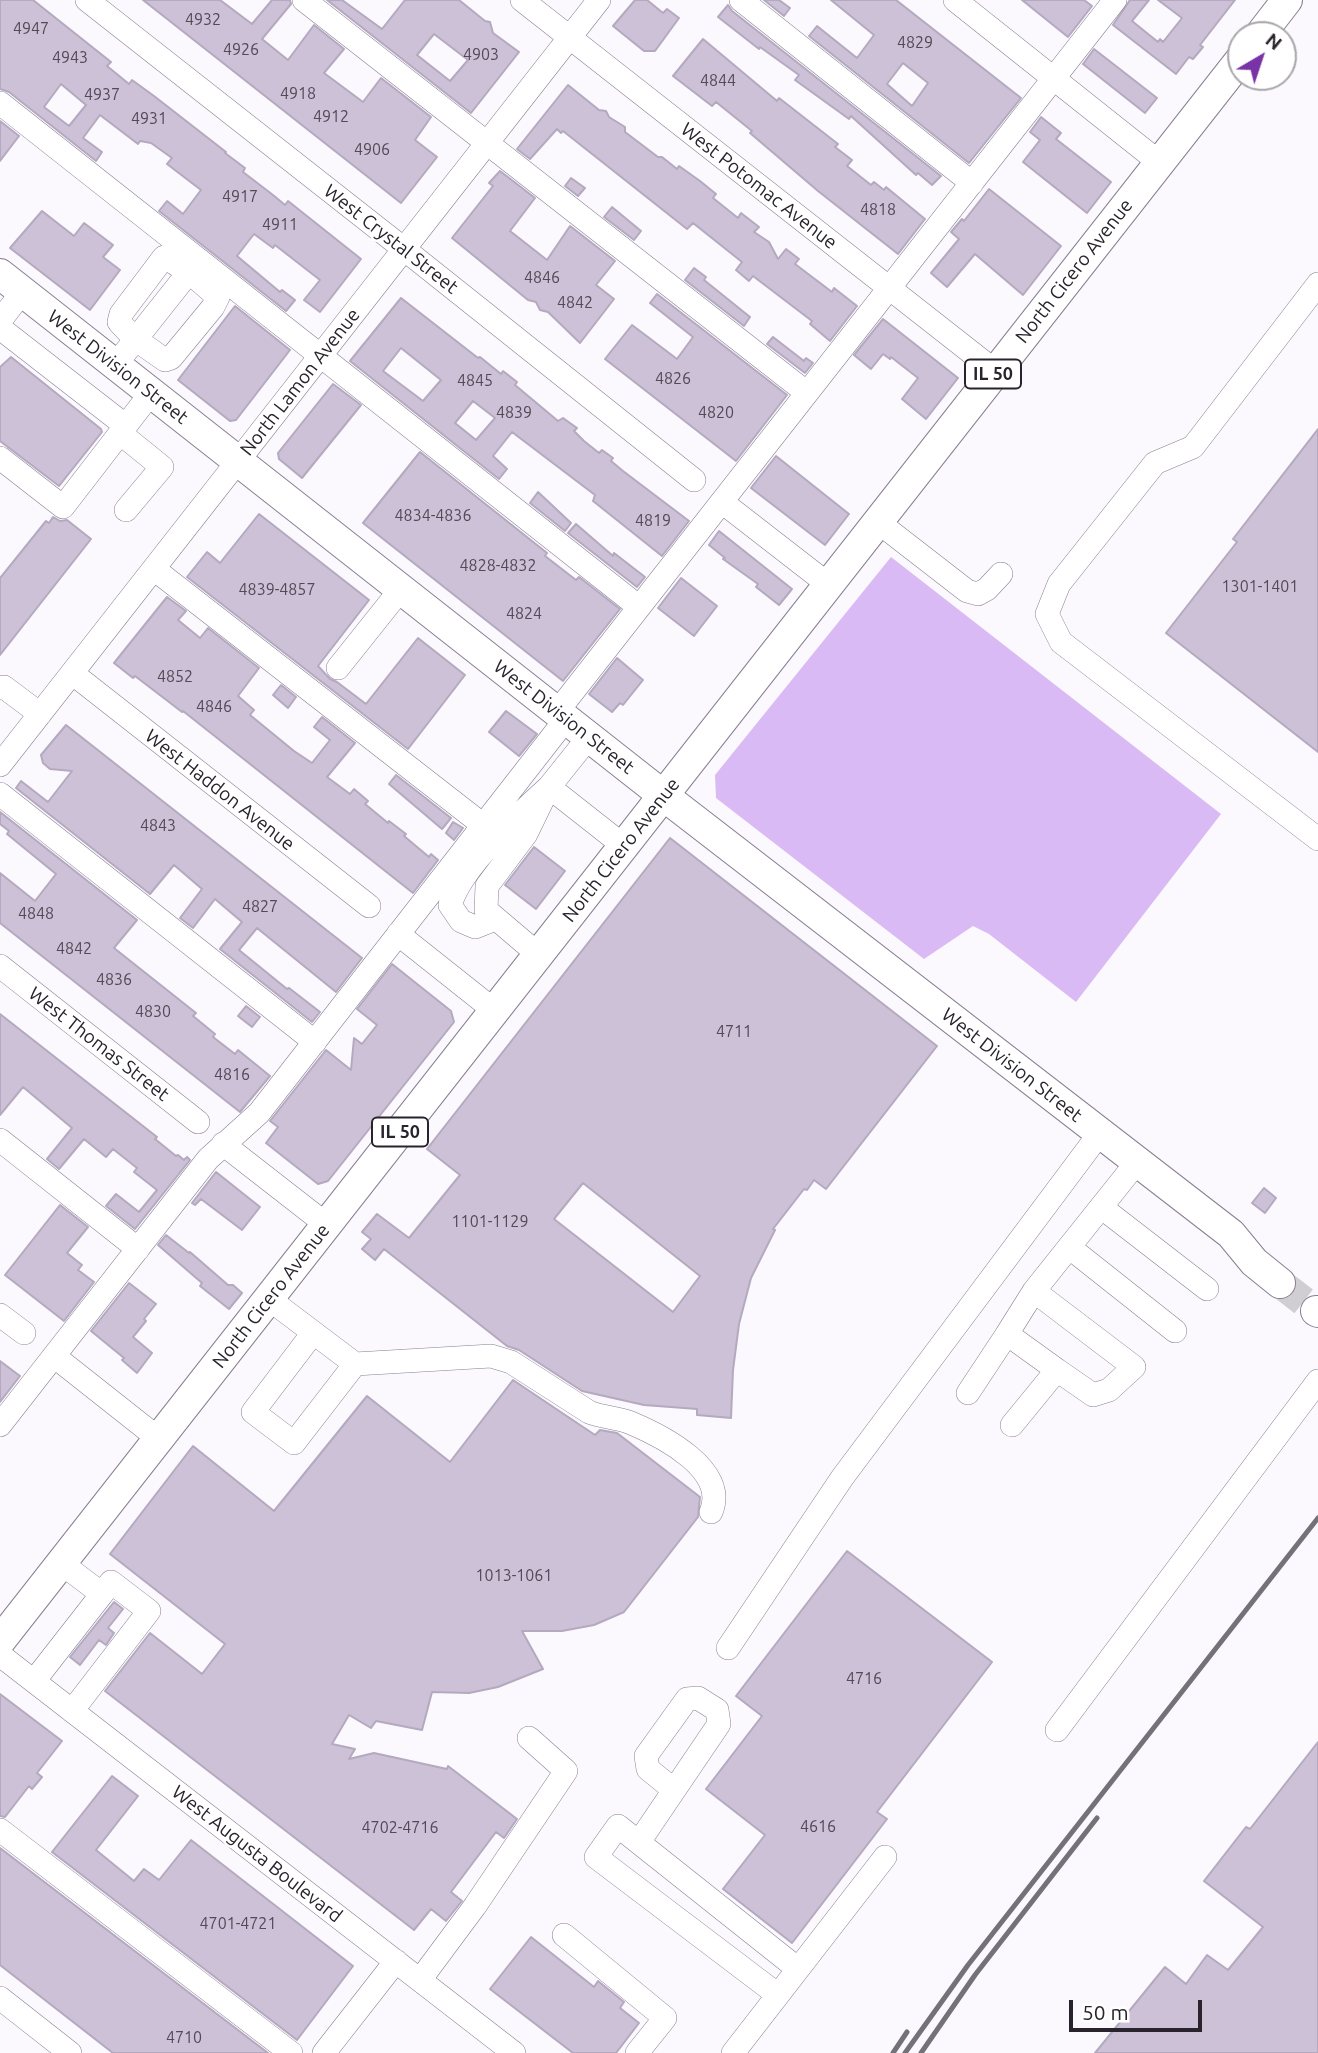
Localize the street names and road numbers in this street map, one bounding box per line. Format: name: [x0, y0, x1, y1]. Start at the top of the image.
street label: West Potomac Avenue: [676, 118, 842, 254]
street label: West Crystal Street: [319, 180, 463, 298]
street label: North Cicero Avenue: [1011, 194, 1137, 348]
street label: North Lamon Avenue: [235, 304, 365, 460]
street label: West Division Street: [43, 305, 193, 429]
road number: IL 50: [965, 360, 1021, 388]
street label: West Division Street: [489, 655, 639, 779]
street label: West Haddon Avenue: [141, 725, 299, 855]
street label: North Cicero Avenue: [558, 773, 684, 927]
street label: West Thomas Street: [24, 982, 174, 1106]
street label: West Division Street: [937, 1003, 1087, 1127]
road number: IL 50: [372, 1118, 428, 1147]
street label: North Cicero Avenue: [208, 1219, 334, 1373]
street label: West Augusta Boulevard: [167, 1781, 347, 1927]

